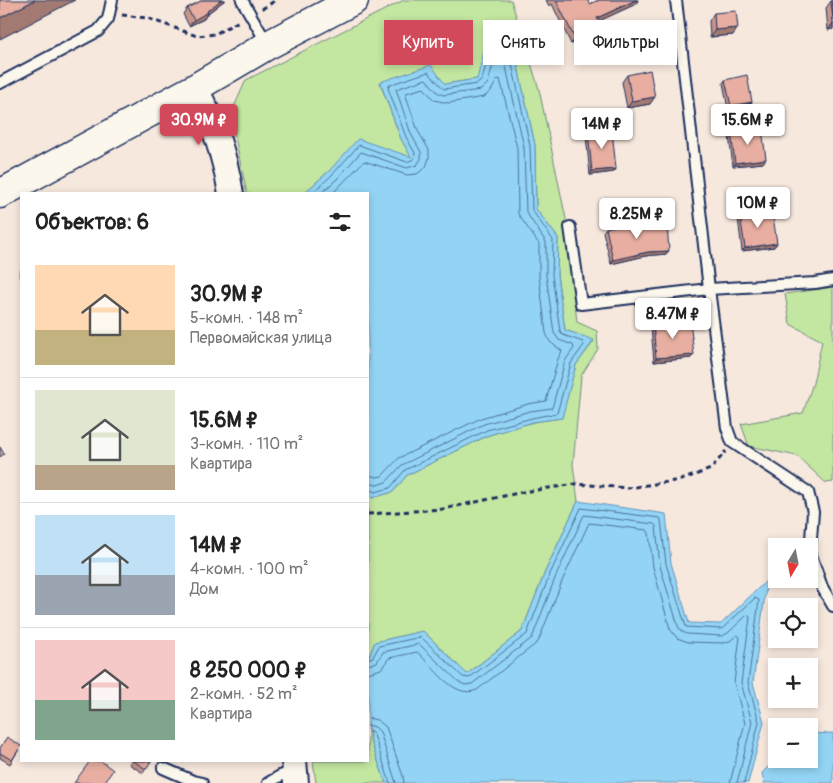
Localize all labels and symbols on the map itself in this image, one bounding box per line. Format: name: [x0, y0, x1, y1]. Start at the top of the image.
pin: 30.9M ₽: [153, 104, 245, 146]
pin: 15.6M ₽: [702, 104, 794, 146]
pin: 14M ₽: [567, 108, 637, 150]
pin: 10M ₽: [723, 186, 793, 229]
pin: 8.25M ₽: [591, 198, 683, 240]
pin: 8.47M ₽: [627, 298, 719, 340]
north arrow: [768, 538, 818, 588]

